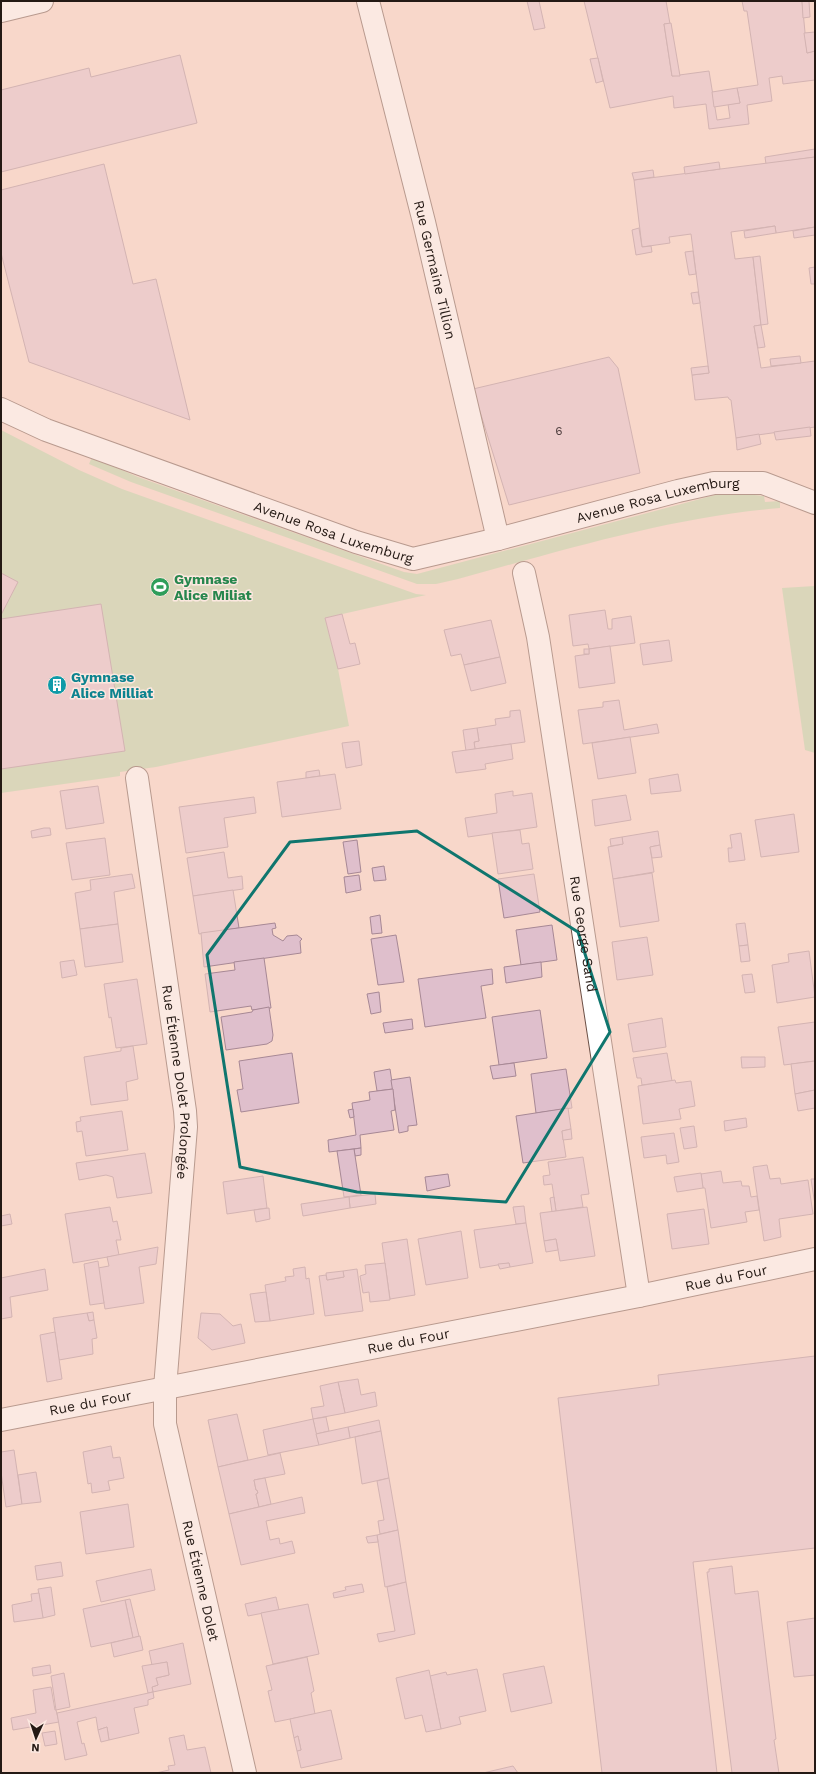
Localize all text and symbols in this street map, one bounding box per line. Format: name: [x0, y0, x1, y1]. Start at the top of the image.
street label: Rue Germaine Tillion: [411, 199, 459, 341]
house number: 6: [555, 424, 563, 438]
street label: Avenue Rosa Luxemburg: [574, 474, 740, 526]
street label: Avenue Rosa Luxemburg: [252, 498, 416, 567]
place label: Gymnase Alice Miliat: [174, 571, 252, 603]
sports icon: Gymnase Alice Miliat: [149, 576, 171, 598]
place label: Gymnase Alice Milliat: [71, 669, 153, 701]
building icon: Gymnase Alice Milliat: [46, 674, 68, 696]
street label: Rue George Sand: [567, 875, 600, 993]
street label: Rue Étienne Dolet Prolongée: [159, 984, 194, 1180]
street label: Rue du Four: [684, 1261, 769, 1294]
street label: Rue du Four: [366, 1325, 451, 1357]
street label: Rue du Four: [48, 1387, 133, 1418]
street label: Rue Étienne Dolet: [179, 1519, 223, 1643]
north arrow: [16, 1718, 56, 1758]
text: N: [31, 1741, 40, 1754]

